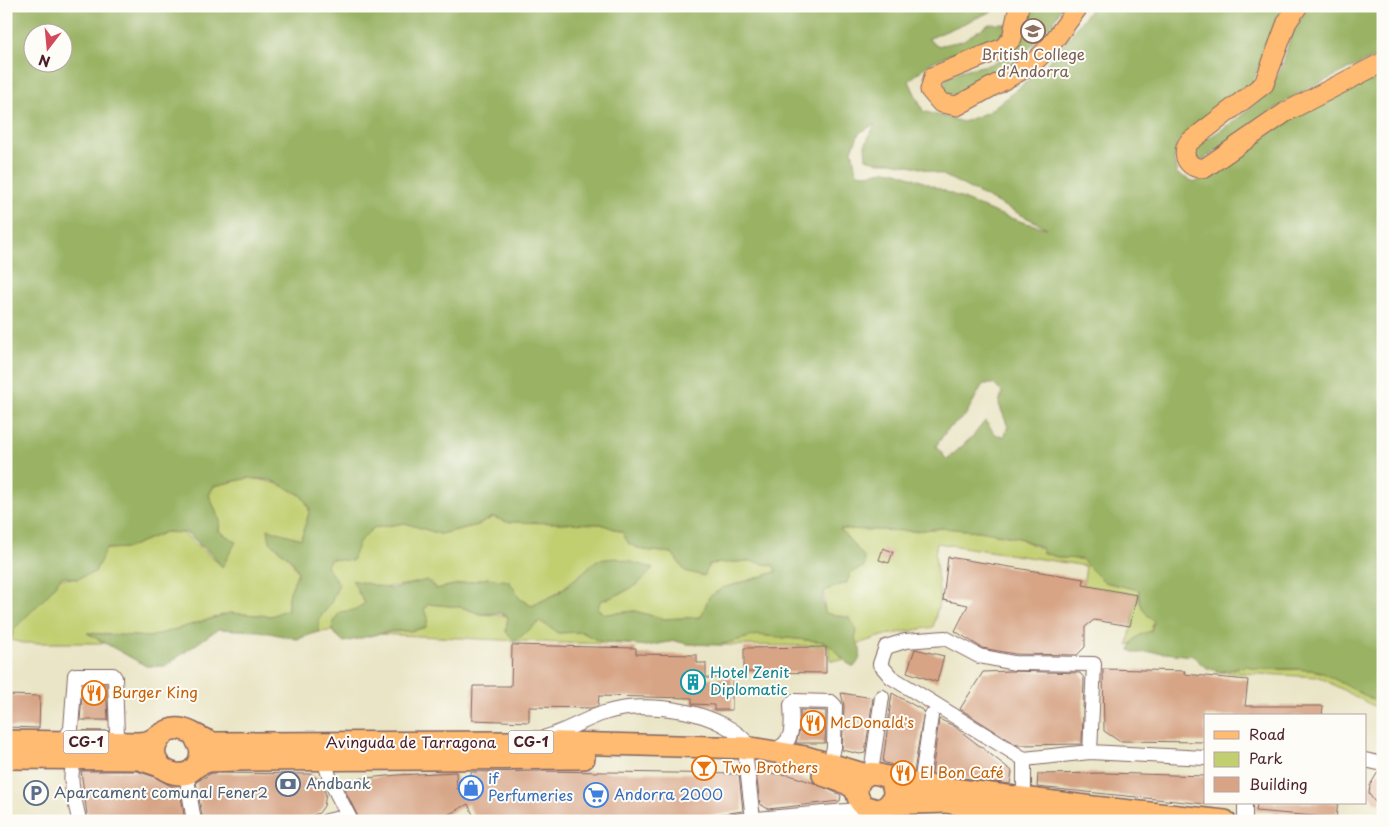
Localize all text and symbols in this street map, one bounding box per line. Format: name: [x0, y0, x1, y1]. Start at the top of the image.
school or university icon: British College d'Andorra: [1020, 18, 1046, 44]
north arrow: [22, 22, 72, 72]
place label: British College d'Andorra: [981, 42, 1085, 82]
text: N: [36, 49, 53, 73]
place label: Hotel Zenit Diplomatic: [710, 660, 789, 700]
building icon: Hotel Zenit Diplomatic: [680, 669, 706, 695]
restaurant icon: Burger King: [81, 680, 107, 706]
place label: Burger King: [112, 680, 198, 703]
restaurant icon: McDonald's: [800, 710, 826, 736]
place label: McDonald's: [830, 710, 914, 733]
legend: [1204, 714, 1366, 804]
text: Road: [1249, 722, 1285, 745]
road number: CG-1: [64, 730, 108, 754]
street label: Avinguda de Tarragona: [326, 730, 497, 753]
road number: CG-1: [508, 730, 554, 754]
text: Park: [1249, 746, 1283, 769]
bar icon: Two Brothers: [691, 755, 717, 781]
place label: Two Brothers: [722, 755, 818, 778]
restaurant icon: El Bon Café: [890, 760, 916, 786]
place label: El Bon Café: [920, 760, 1004, 783]
place label: if Perfumeries: [488, 766, 573, 806]
bank icon: Andbank: [275, 771, 301, 797]
place label: Andbank: [306, 771, 371, 794]
text: Building: [1249, 772, 1308, 795]
shop icon: if Perfumeries: [458, 775, 484, 801]
parking icon: Aparcament comunal Fener2: [23, 780, 49, 806]
place label: Aparcament comunal Fener2: [54, 780, 268, 803]
supermarket icon: Andorra 2000: [583, 782, 609, 808]
place label: Andorra 2000: [614, 782, 723, 805]

